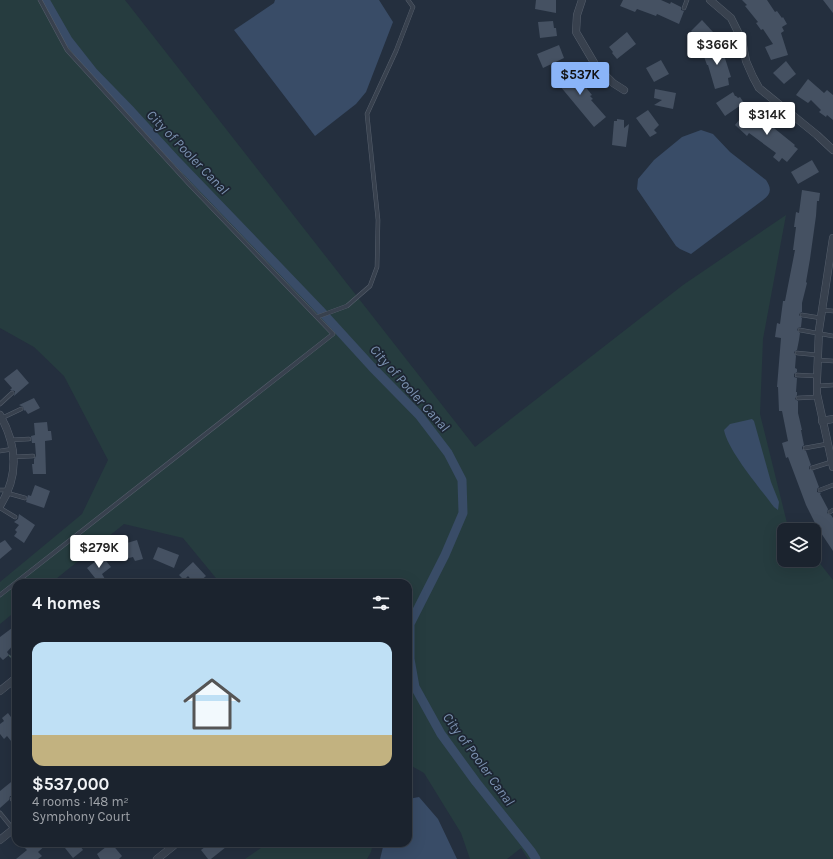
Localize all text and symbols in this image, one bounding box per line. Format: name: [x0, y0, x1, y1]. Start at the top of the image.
pin: $366K: [689, 32, 745, 66]
text: $366K: [696, 37, 738, 52]
pin: $537K: [552, 62, 608, 96]
text: $537K: [560, 67, 600, 82]
pin: $314K: [739, 102, 795, 136]
water label: City of Pooler Canal: [143, 107, 233, 199]
text: $314K: [748, 107, 786, 122]
water label: City of Pooler Canal: [366, 341, 453, 436]
map controls: [777, 523, 821, 567]
button: layers: [777, 523, 821, 567]
pin: $279K: [71, 535, 127, 569]
text: $279K: [79, 540, 119, 555]
icon: filters: [370, 592, 392, 614]
text: 4 homes: [32, 593, 101, 613]
icon: home: [176, 668, 248, 740]
water label: City of Pooler Canal: [439, 709, 518, 810]
text: $537,000: [32, 774, 109, 794]
text: 4 rooms · 148 m²: [32, 794, 129, 809]
text: Symphony Court: [32, 809, 130, 824]

